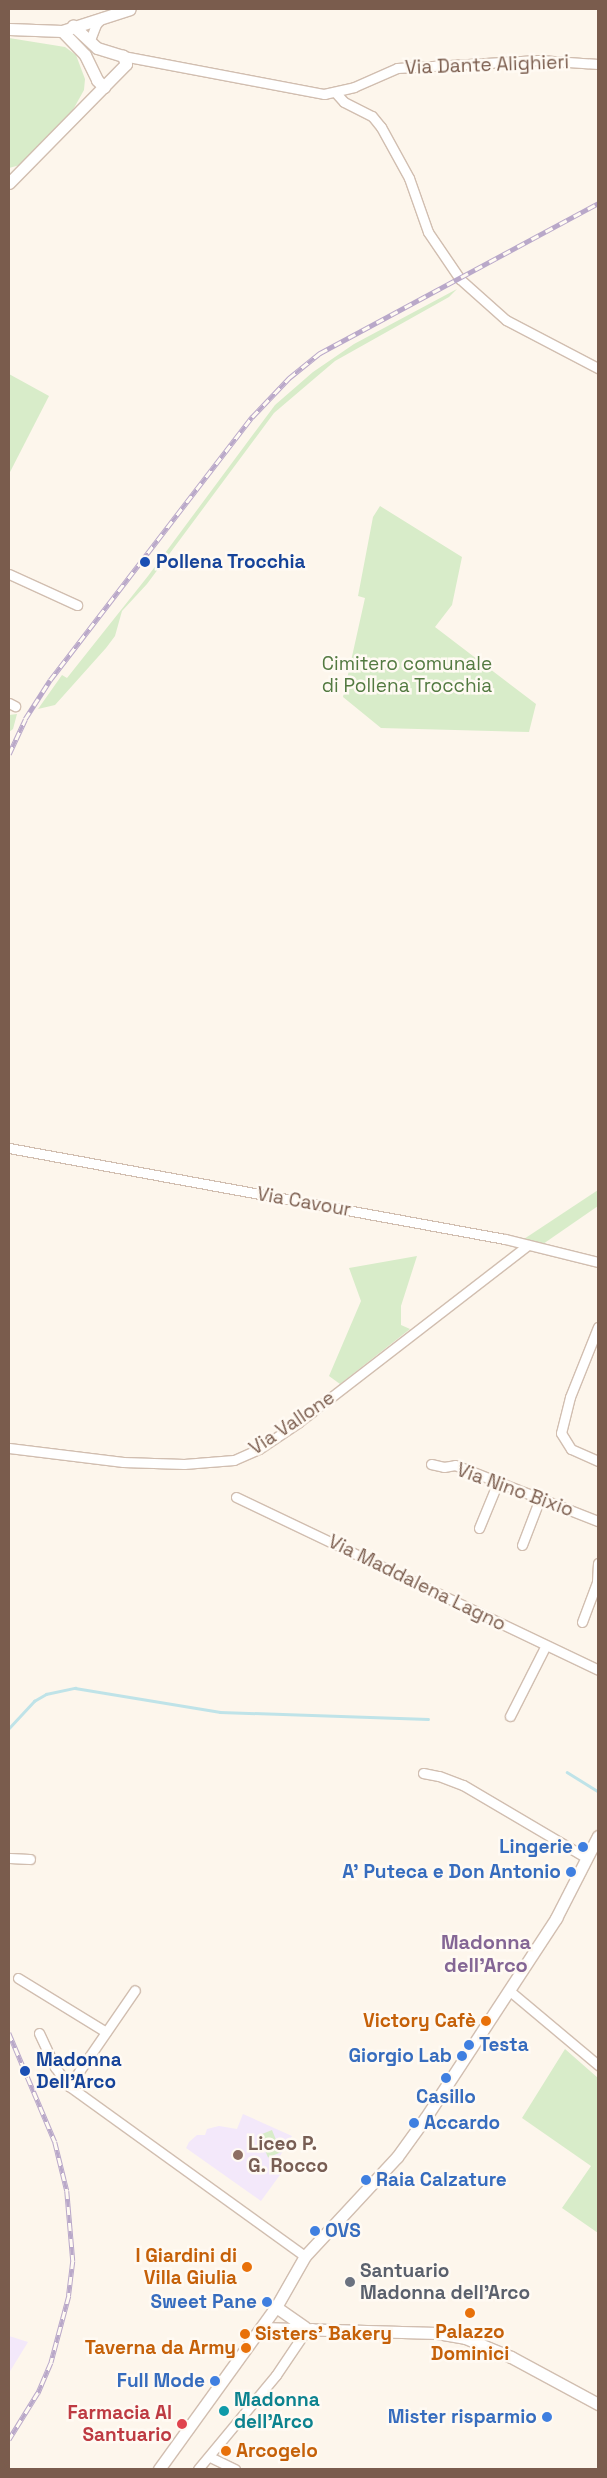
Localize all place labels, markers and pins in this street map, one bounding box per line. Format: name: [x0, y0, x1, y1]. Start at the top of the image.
place label: Pollena Trocchia: [156, 551, 306, 573]
marker: Pollena Trocchia: [138, 555, 152, 569]
place label: Lingerie: [499, 1836, 573, 1858]
marker: Lingerie: [577, 1841, 589, 1853]
place label: A' Puteca e Don Antonio: [342, 1861, 561, 1883]
marker: A' Puteca e Don Antonio: [565, 1866, 577, 1878]
place label: Victory Cafè: [363, 2010, 476, 2032]
marker: Victory Cafè: [480, 2015, 492, 2027]
place label: Testa: [479, 2034, 529, 2056]
marker: Testa: [463, 2039, 475, 2051]
place label: Giorgio Lab: [349, 2045, 452, 2067]
place label: Madonna Dell'Arco: [36, 2049, 122, 2093]
marker: Giorgio Lab: [456, 2050, 468, 2062]
marker: Madonna Dell'Arco: [18, 2064, 32, 2078]
marker: Casillo: [440, 2072, 452, 2084]
place label: Casillo: [416, 2086, 476, 2108]
place label: Accardo: [424, 2112, 500, 2134]
marker: Accardo: [408, 2117, 420, 2129]
place label: Liceo P. G. Rocco: [248, 2133, 329, 2177]
marker: Liceo P. G. Rocco: [232, 2149, 244, 2161]
place label: Raia Calzature: [376, 2169, 507, 2191]
marker: Raia Calzature: [360, 2174, 372, 2186]
place label: OVS: [325, 2220, 361, 2242]
marker: OVS: [309, 2225, 321, 2237]
place label: I Giardini di Villa Giulia: [135, 2245, 237, 2289]
place label: Santuario Madonna dell'Arco: [360, 2260, 530, 2304]
marker: I Giardini di Villa Giulia: [241, 2261, 253, 2273]
marker: Santuario Madonna dell'Arco: [344, 2276, 356, 2288]
place label: Sweet Pane: [151, 2291, 257, 2313]
marker: Sweet Pane: [261, 2296, 273, 2308]
marker: Palazzo Dominici: [464, 2307, 476, 2319]
place label: Palazzo Dominici: [431, 2321, 509, 2365]
place label: Sisters' Bakery: [255, 2323, 392, 2345]
marker: Sisters' Bakery: [239, 2328, 251, 2340]
place label: Taverna da Army: [85, 2337, 236, 2359]
marker: Taverna da Army: [240, 2342, 252, 2354]
place label: Full Mode: [117, 2370, 205, 2392]
marker: Full Mode: [209, 2375, 221, 2387]
place label: Madonna dell'Arco: [234, 2389, 320, 2433]
place label: Farmacia Al Santuario: [67, 2402, 172, 2446]
marker: Madonna dell'Arco: [218, 2405, 230, 2417]
place label: Mister risparmio: [388, 2406, 537, 2428]
marker: Mister risparmio: [541, 2411, 553, 2423]
marker: Farmacia Al Santuario: [176, 2418, 188, 2430]
place label: Arcogelo: [236, 2440, 318, 2462]
marker: Arcogelo: [220, 2445, 232, 2457]

